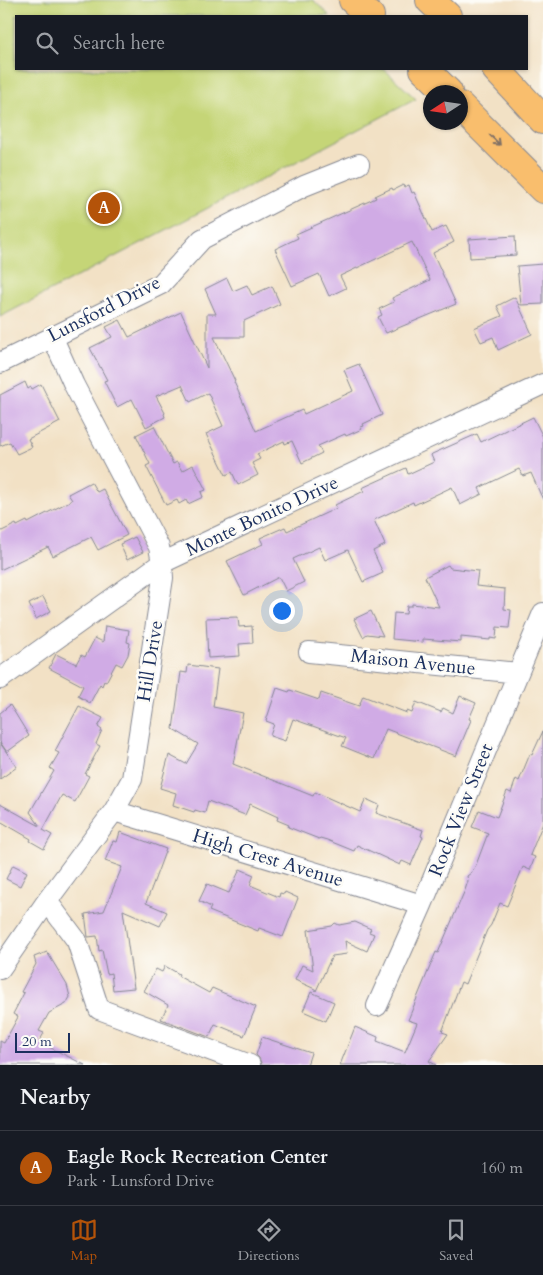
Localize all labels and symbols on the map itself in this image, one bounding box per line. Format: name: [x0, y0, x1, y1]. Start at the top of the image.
north arrow: [423, 85, 468, 130]
one-way arrow: [489, 134, 501, 146]
pin: A: [88, 189, 120, 227]
street label: Lunsford Drive: [43, 269, 165, 349]
street label: Monte Bonito Drive: [182, 469, 342, 563]
your location: [269, 598, 295, 624]
street label: Hill Drive: [131, 618, 169, 704]
street label: Maison Avenue: [349, 643, 477, 681]
street label: Rock View Street: [422, 740, 500, 880]
street label: High Crest Avenue: [189, 823, 347, 893]
scale bar: [15, 1030, 70, 1053]

